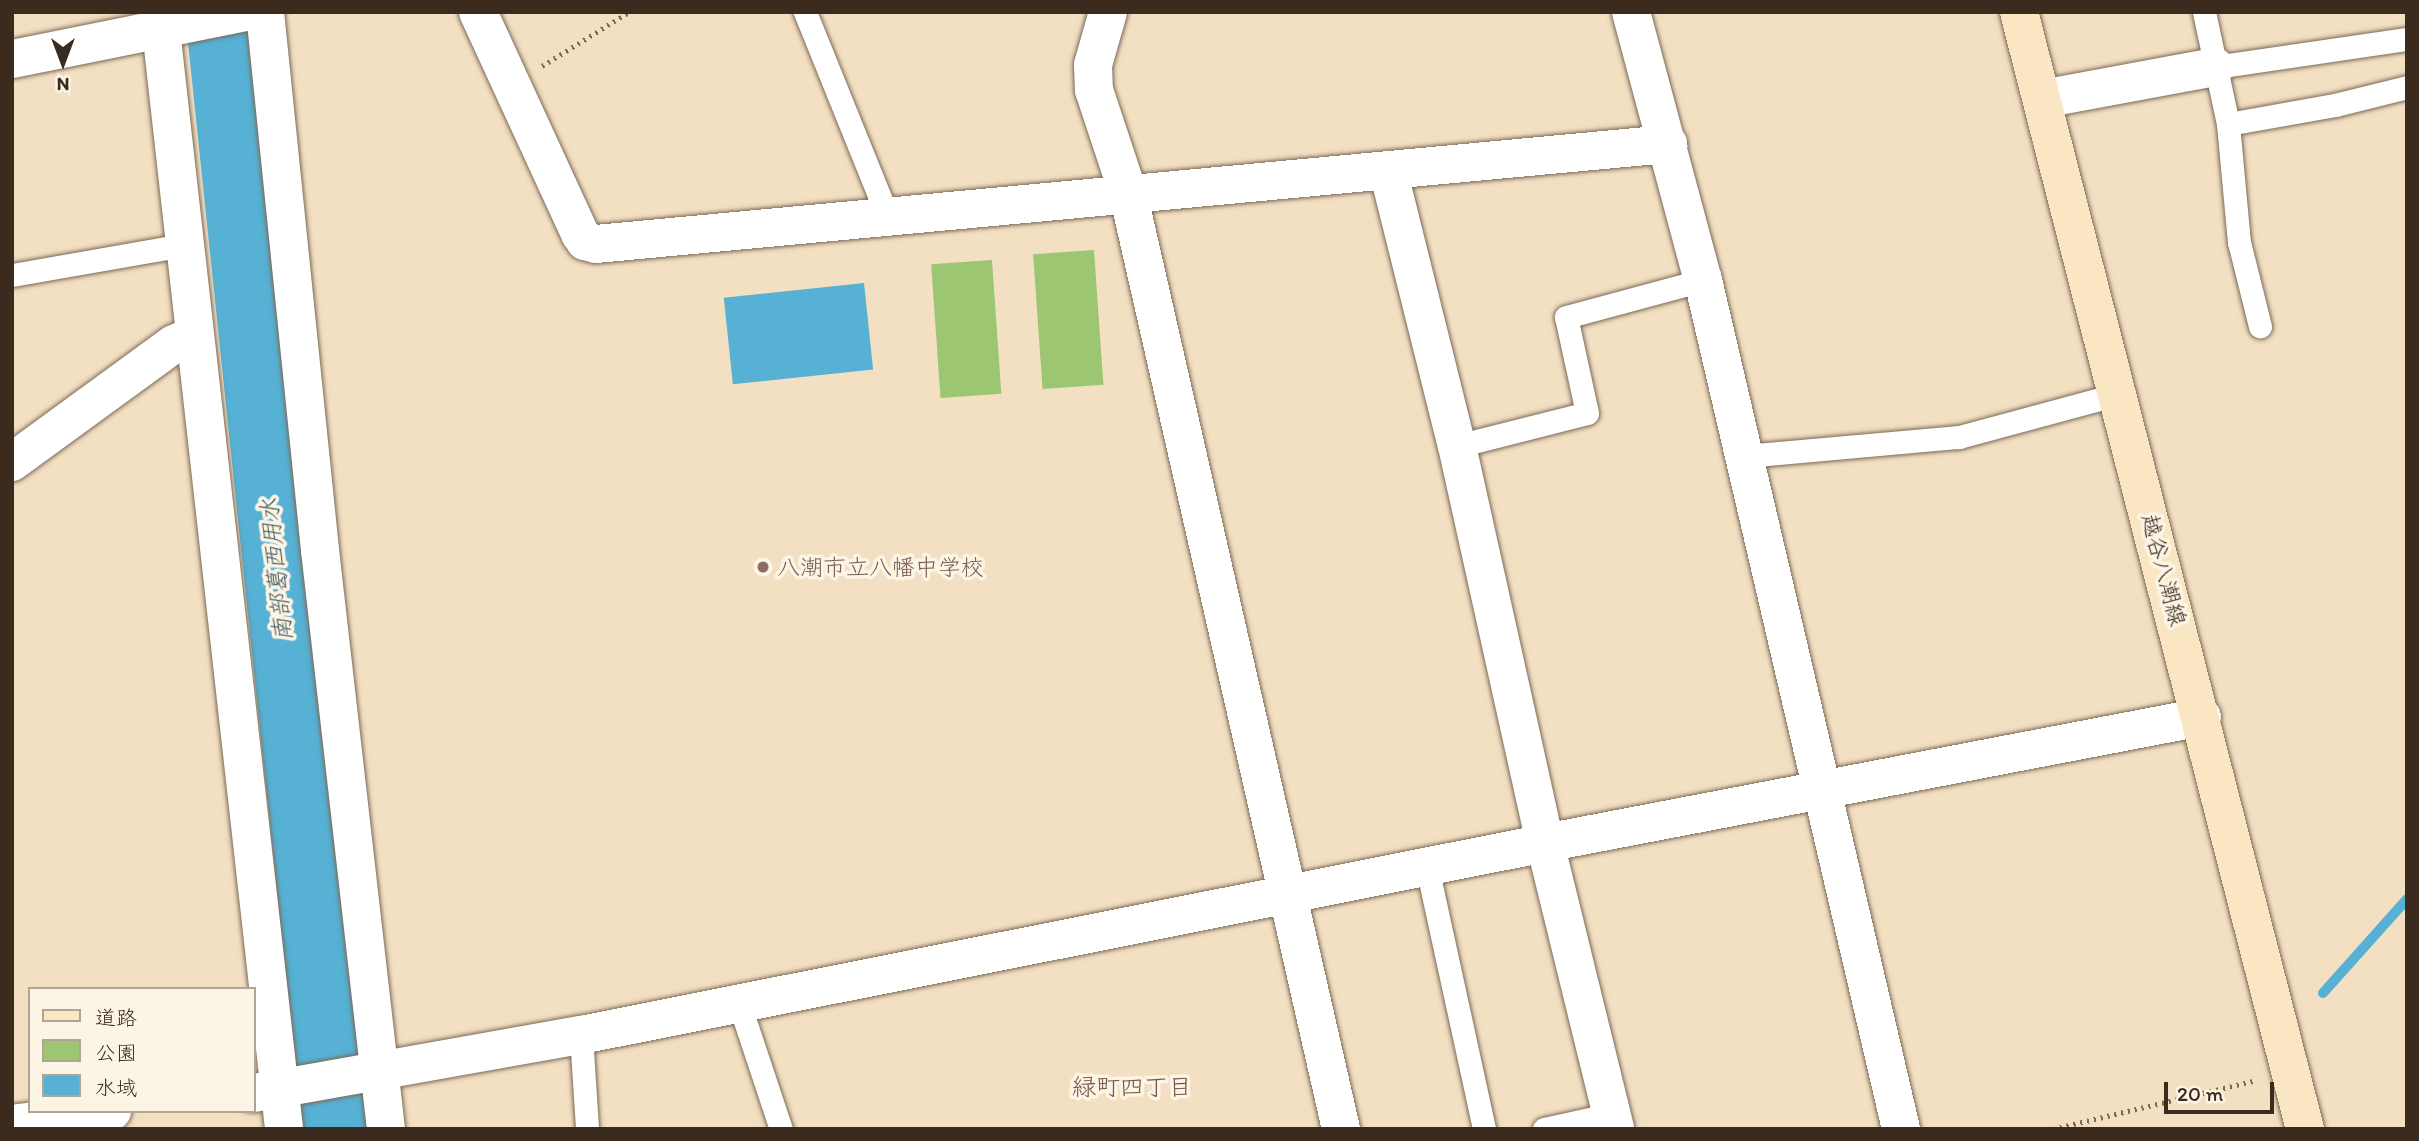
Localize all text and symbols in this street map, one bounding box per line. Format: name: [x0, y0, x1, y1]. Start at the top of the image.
north arrow: [28, 28, 98, 98]
text: N: [57, 73, 69, 96]
water label: 南部葛西用水: [254, 497, 298, 643]
street label: 越谷八潮線: [2136, 511, 2192, 629]
place label: 八潮市立八幡中学校: [777, 553, 984, 581]
marker: 八潮市立八幡中学校: [755, 559, 771, 575]
legend: [28, 987, 256, 1113]
text: 道路: [95, 1005, 137, 1030]
text: 公園: [95, 1040, 137, 1065]
scale bar: [2167, 1068, 2277, 1112]
district label: 緑町四丁目: [1072, 1073, 1192, 1101]
text: 水域: [95, 1075, 137, 1100]
text: 20 m: [2177, 1081, 2223, 1106]

